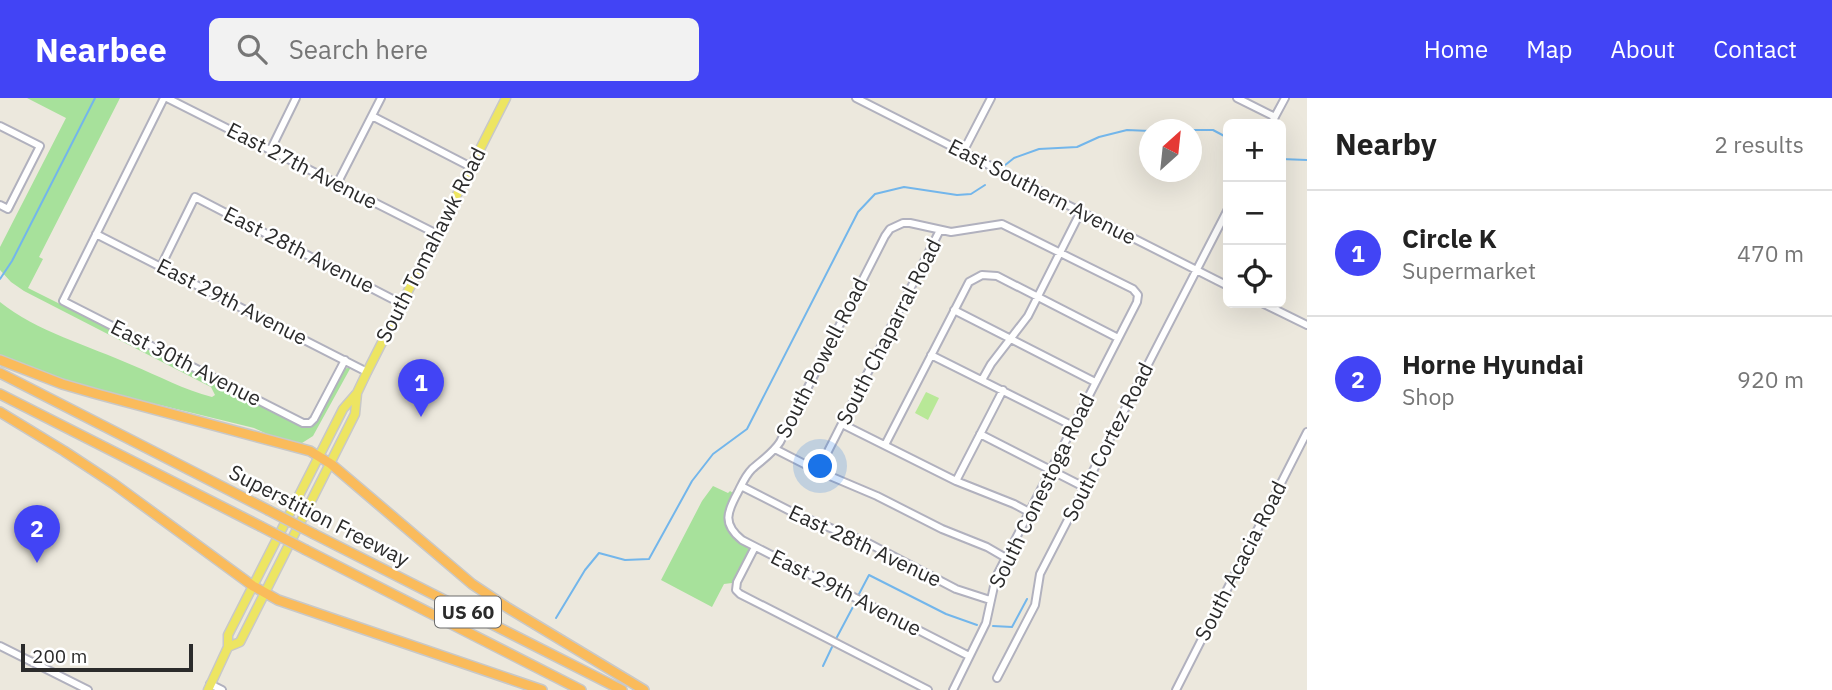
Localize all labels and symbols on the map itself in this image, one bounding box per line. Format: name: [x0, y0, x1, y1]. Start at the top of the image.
street label: East 27th Avenue: [222, 115, 383, 215]
north arrow: [1139, 119, 1202, 182]
street label: East Southern Avenue: [944, 132, 1141, 251]
street label: South Tomahawk Road: [369, 142, 492, 347]
street label: East 28th Avenue: [219, 199, 380, 299]
street label: South Chaparral Road: [829, 234, 947, 429]
street label: East 29th Avenue: [152, 251, 313, 351]
street label: South Powell Road: [769, 273, 874, 442]
street label: East 30th Avenue: [106, 312, 267, 412]
street label: South Cortez Road: [1055, 357, 1159, 526]
pin: 1: [398, 359, 444, 417]
street label: South Conestoga Road: [982, 389, 1100, 592]
your location: [803, 449, 837, 483]
street label: Superstition Freeway: [224, 457, 415, 573]
street label: South Acacia Road: [1188, 476, 1292, 645]
street label: East 28th Avenue: [785, 497, 946, 593]
pin: 2: [14, 505, 60, 563]
street label: East 29th Avenue: [766, 542, 927, 642]
road number: US 60: [435, 597, 501, 628]
scale bar: [21, 641, 192, 673]

